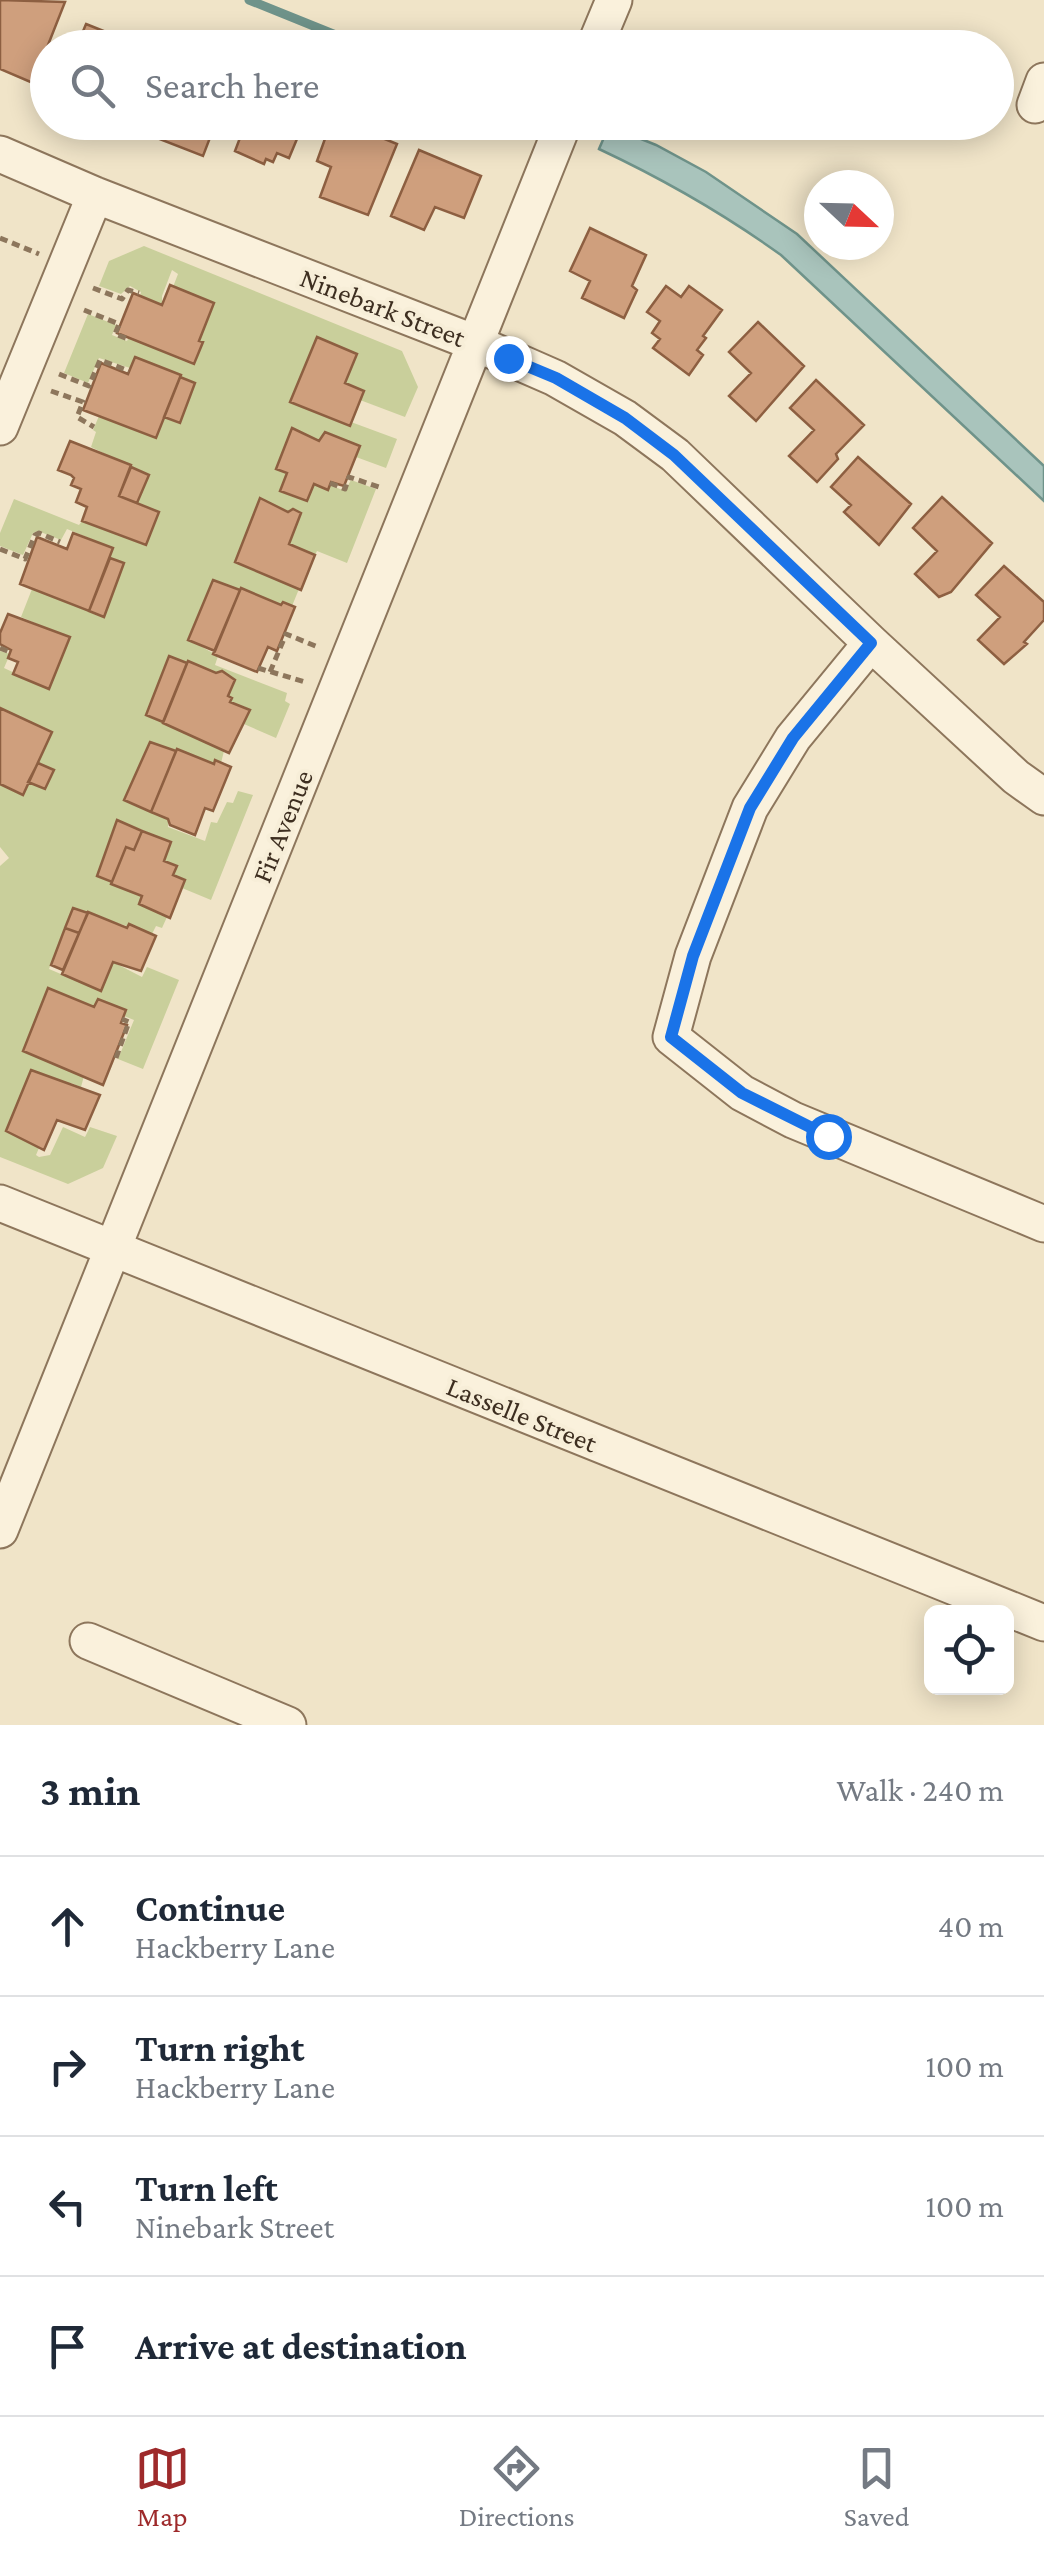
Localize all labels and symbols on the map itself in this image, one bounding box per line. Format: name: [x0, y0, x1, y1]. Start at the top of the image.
north arrow: [804, 170, 894, 260]
street label: Ninebark Street: [296, 262, 470, 353]
route end: [486, 336, 532, 382]
street label: Fir Avenue: [246, 765, 319, 887]
route start: [806, 1114, 852, 1160]
street label: Lasselle Street: [442, 1370, 602, 1459]

